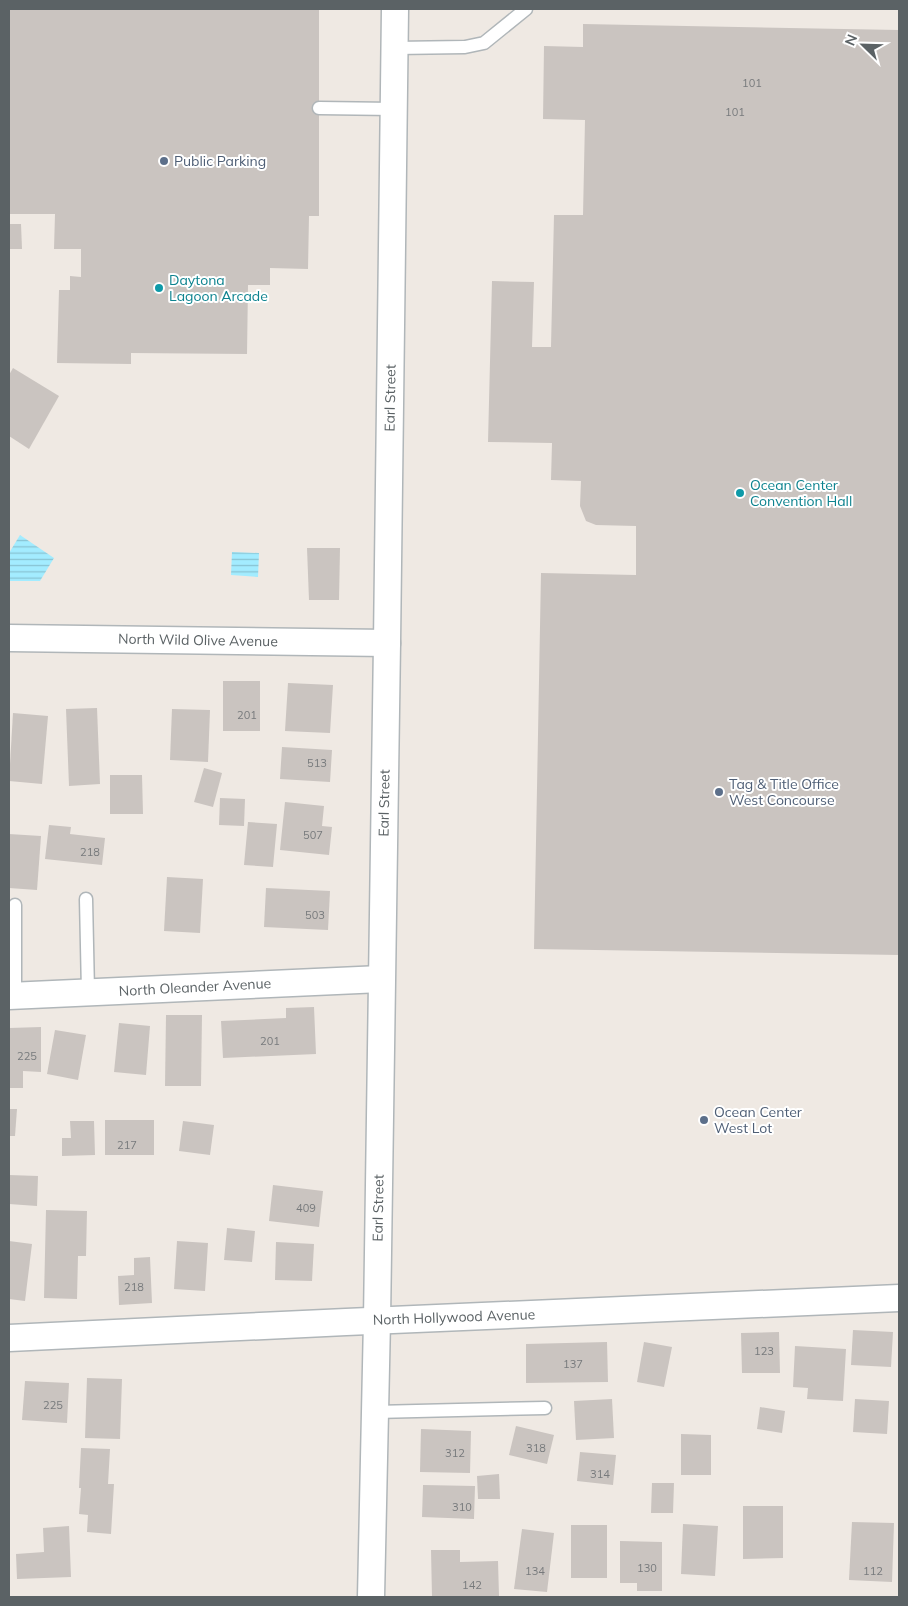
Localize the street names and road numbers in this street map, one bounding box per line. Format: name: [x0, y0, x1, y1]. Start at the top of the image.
street label: Earl Street: [380, 364, 400, 432]
street label: North Wild Olive Avenue: [118, 630, 278, 650]
street label: Earl Street: [374, 769, 394, 837]
street label: North Oleander Avenue: [118, 974, 272, 1000]
street label: Earl Street: [368, 1174, 388, 1242]
street label: North Hollywood Avenue: [372, 1305, 536, 1329]

